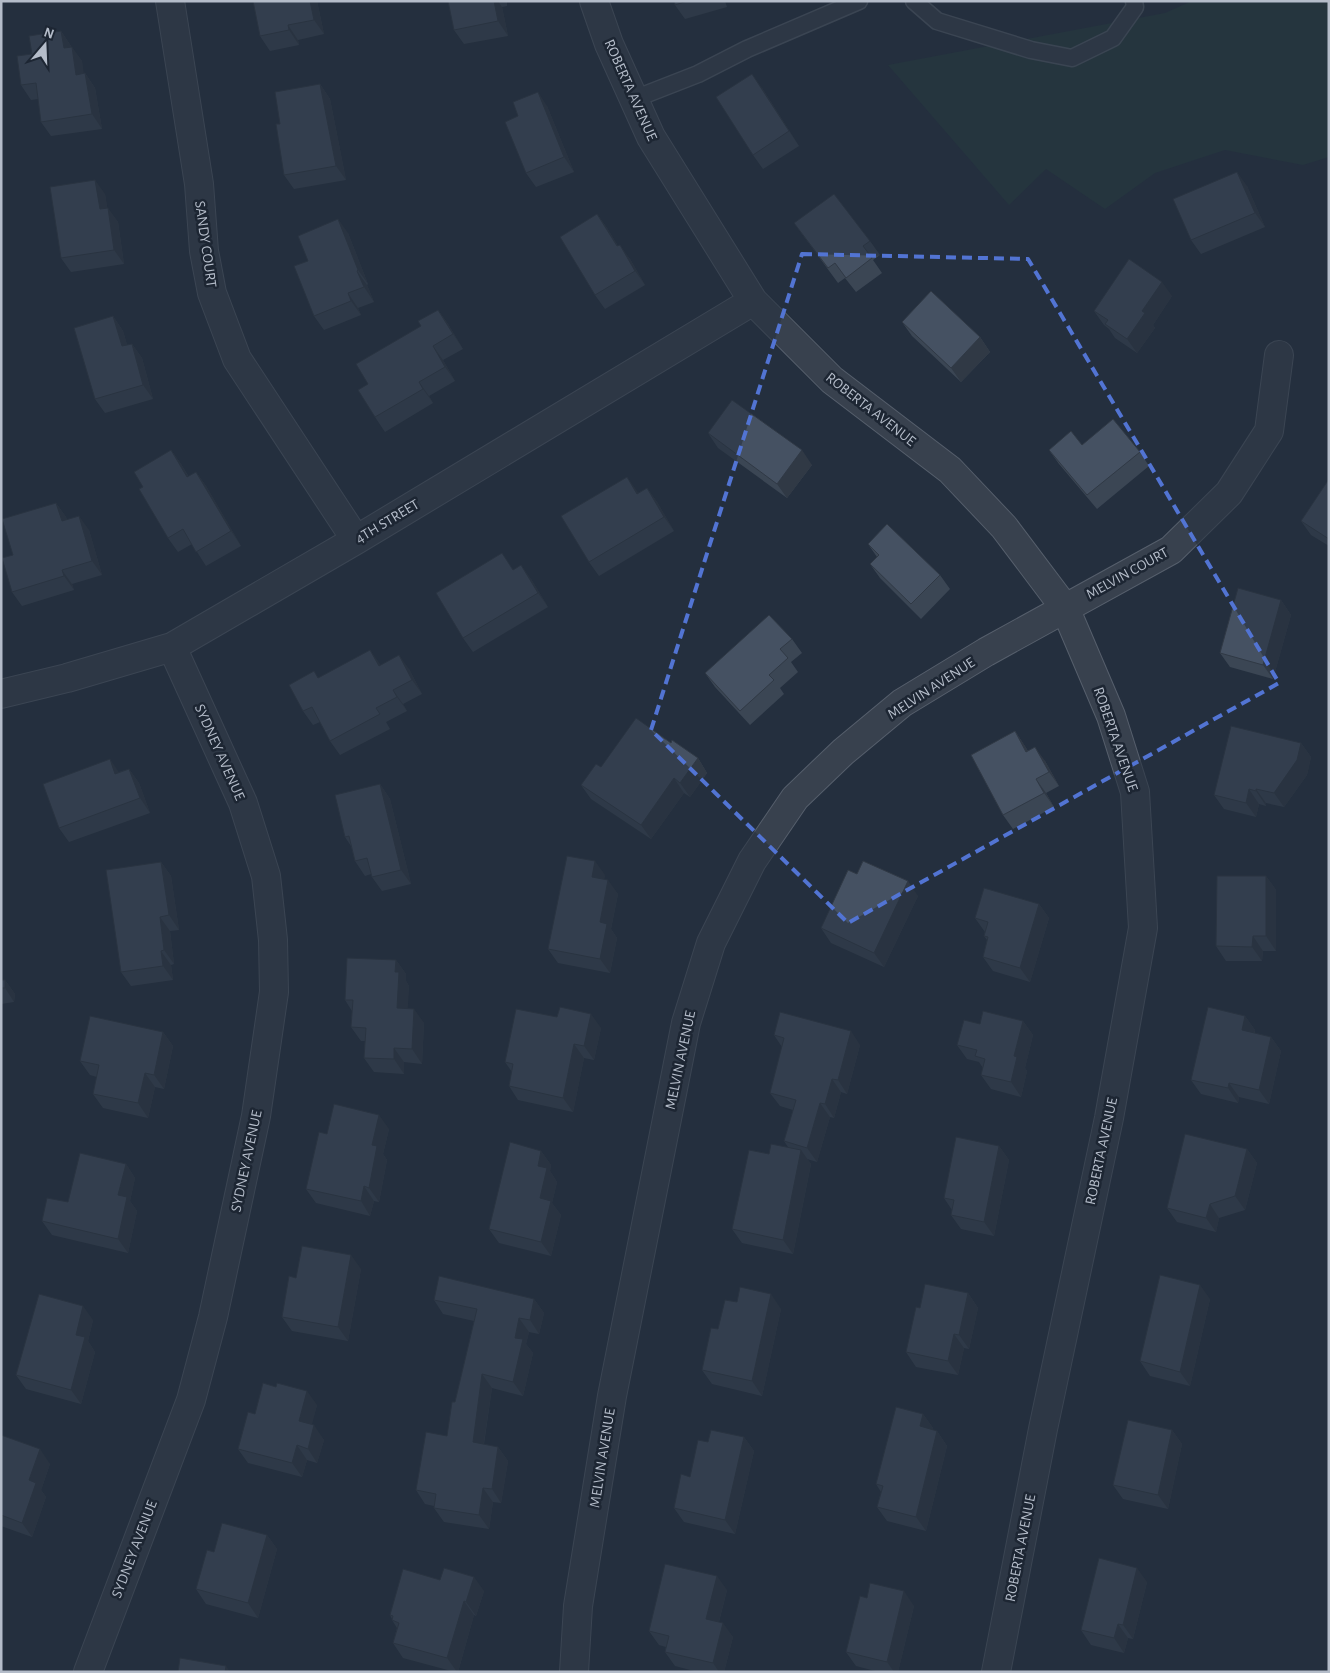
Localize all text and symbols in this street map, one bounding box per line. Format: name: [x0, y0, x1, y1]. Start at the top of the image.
north arrow: [20, 20, 70, 70]
text: N: [42, 25, 56, 42]
street label: ROBERTA AVENUE: [601, 37, 660, 143]
street label: SANDY COURT: [192, 200, 219, 289]
street label: ROBERTA AVENUE: [823, 370, 918, 449]
street label: 4TH STREET: [353, 496, 422, 546]
street label: MELVIN COURT: [1084, 544, 1171, 602]
street label: MELVIN AVENUE: [885, 655, 978, 722]
street label: ROBERTA AVENUE: [1091, 685, 1140, 793]
street label: SYDNEY AVENUE: [192, 702, 247, 803]
street label: MELVIN AVENUE: [663, 1009, 698, 1111]
street label: ROBERTA AVENUE: [1083, 1096, 1120, 1206]
street label: SYDNEY AVENUE: [228, 1109, 265, 1213]
street label: MELVIN AVENUE: [587, 1407, 618, 1509]
street label: ROBERTA AVENUE: [1003, 1493, 1038, 1603]
street label: SYDNEY AVENUE: [109, 1498, 160, 1600]

